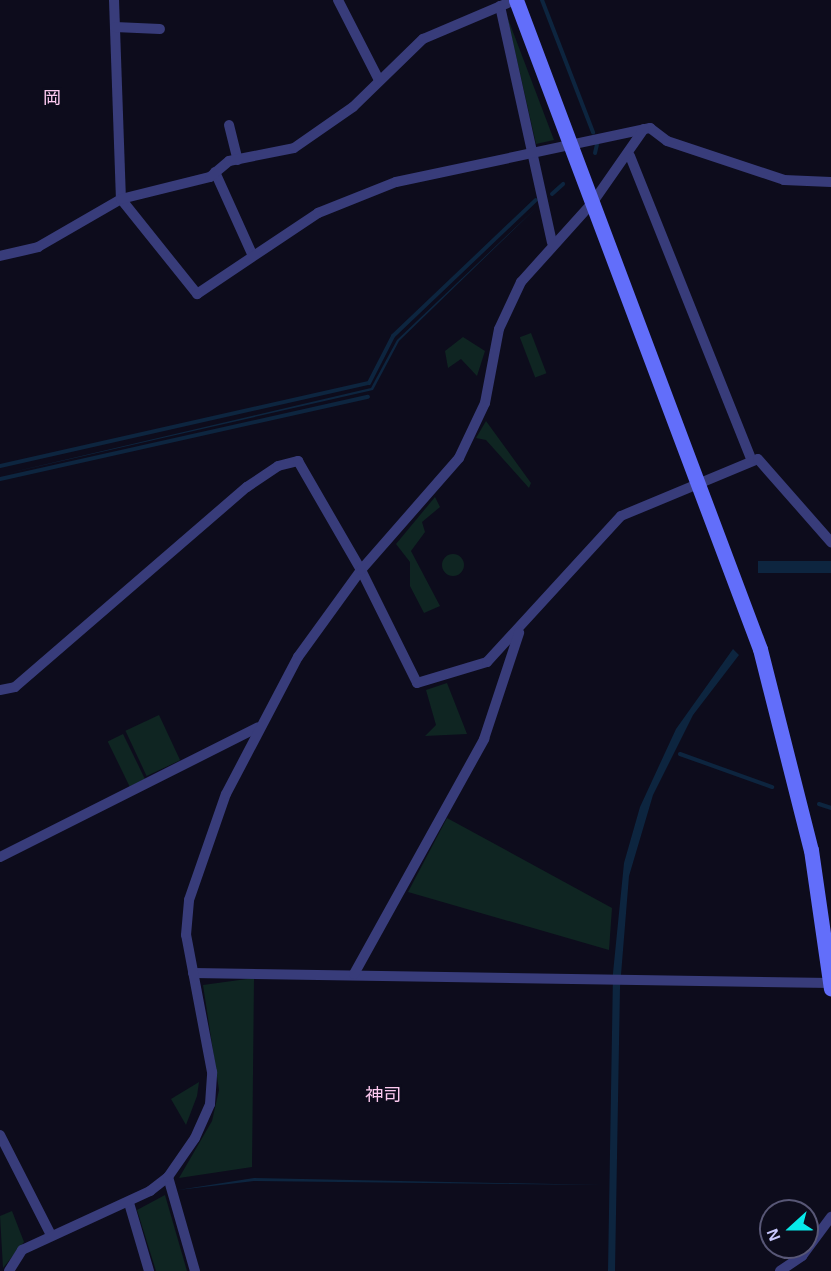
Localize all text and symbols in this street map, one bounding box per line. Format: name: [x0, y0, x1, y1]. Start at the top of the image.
district label: 岡: [43, 87, 61, 109]
district label: 神司: [365, 1084, 401, 1106]
north arrow: [759, 1199, 819, 1259]
text: N: [764, 1226, 784, 1243]

